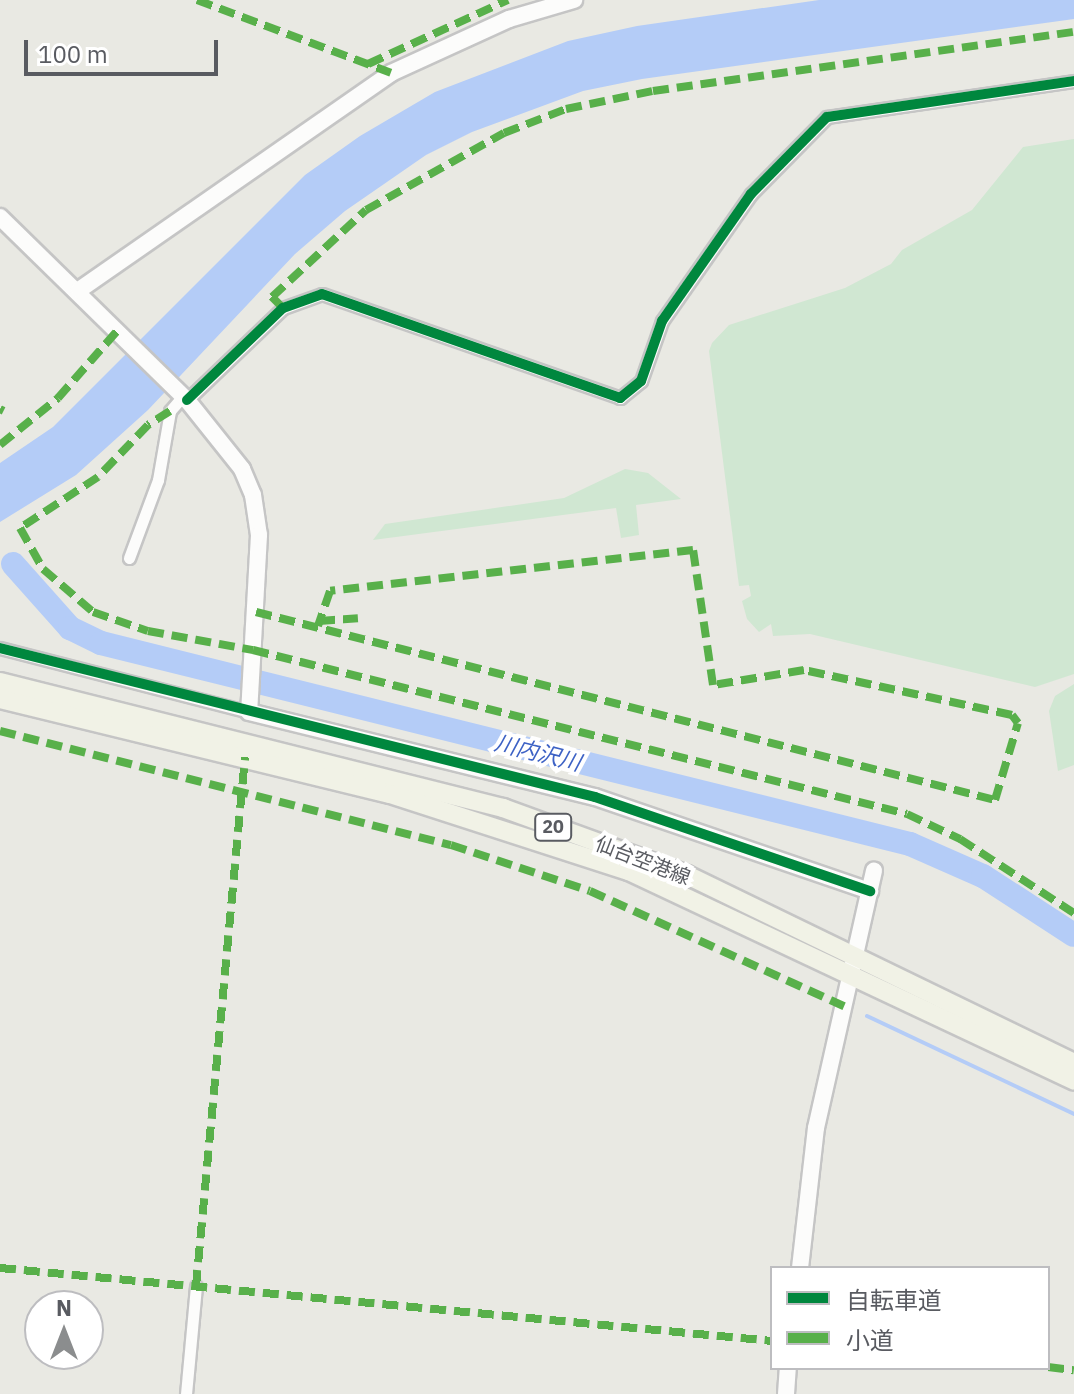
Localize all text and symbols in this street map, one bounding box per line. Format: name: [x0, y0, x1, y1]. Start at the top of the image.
scale bar: [28, 24, 222, 74]
text: 100 m: [38, 38, 108, 70]
water label: 川内沢川: [492, 729, 584, 775]
road number: 20: [533, 813, 573, 841]
street label: 仙台空港線: [592, 831, 694, 889]
legend: [770, 1266, 1050, 1370]
text: 自転車道: [846, 1284, 942, 1316]
north arrow: [24, 1290, 104, 1370]
text: N: [56, 1293, 72, 1322]
text: 小道: [846, 1324, 894, 1356]

